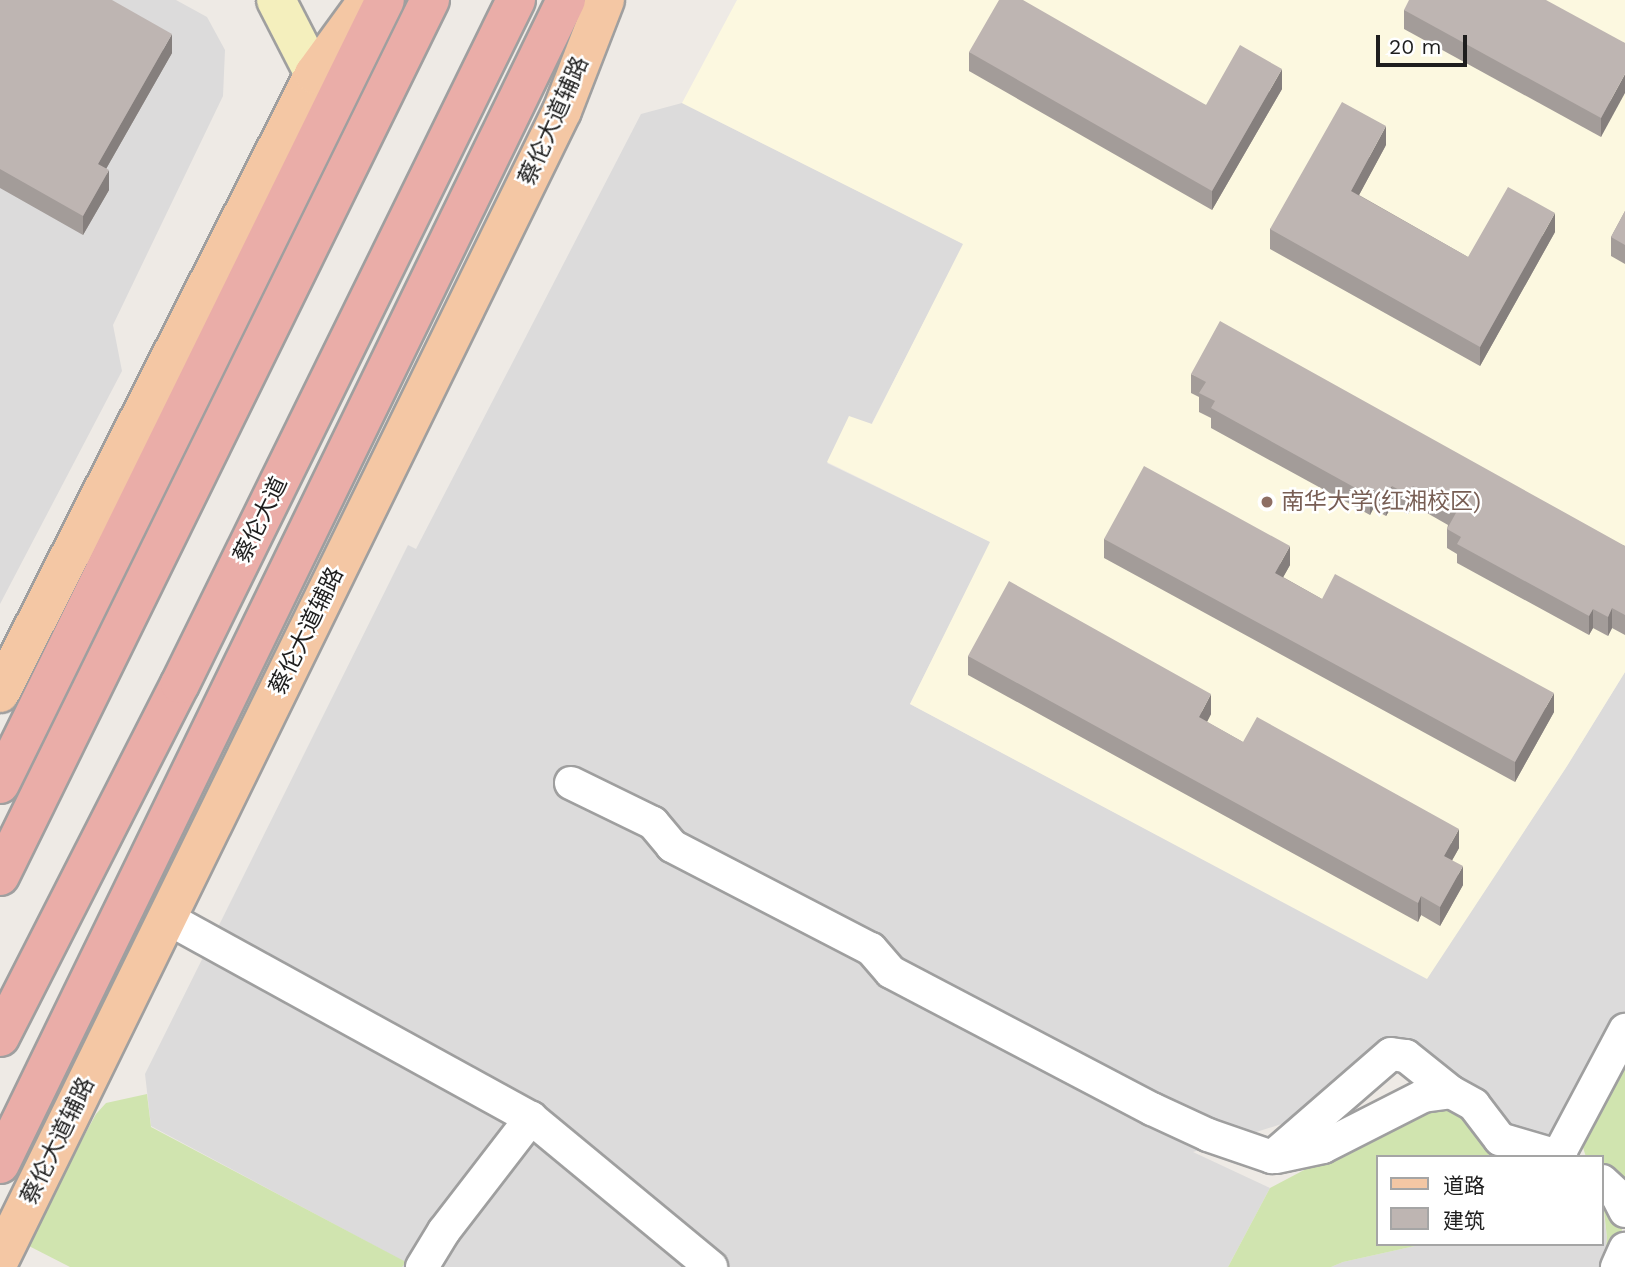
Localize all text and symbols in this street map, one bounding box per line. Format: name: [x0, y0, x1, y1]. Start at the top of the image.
scale bar: [1380, 21, 1471, 65]
text: 20 m: [1389, 34, 1441, 59]
street label: 蔡伦大道辅路: [513, 52, 595, 190]
street label: 蔡伦大道: [228, 473, 294, 567]
place label: 南华大学(红湘校区): [1281, 488, 1481, 516]
marker: 南华大学(红湘校区): [1259, 494, 1275, 510]
street label: 蔡伦大道辅路: [264, 563, 350, 699]
street label: 蔡伦大道辅路: [15, 1073, 101, 1209]
legend: [1376, 1155, 1604, 1246]
text: 道路: [1443, 1173, 1485, 1198]
text: 建筑: [1443, 1208, 1485, 1233]

